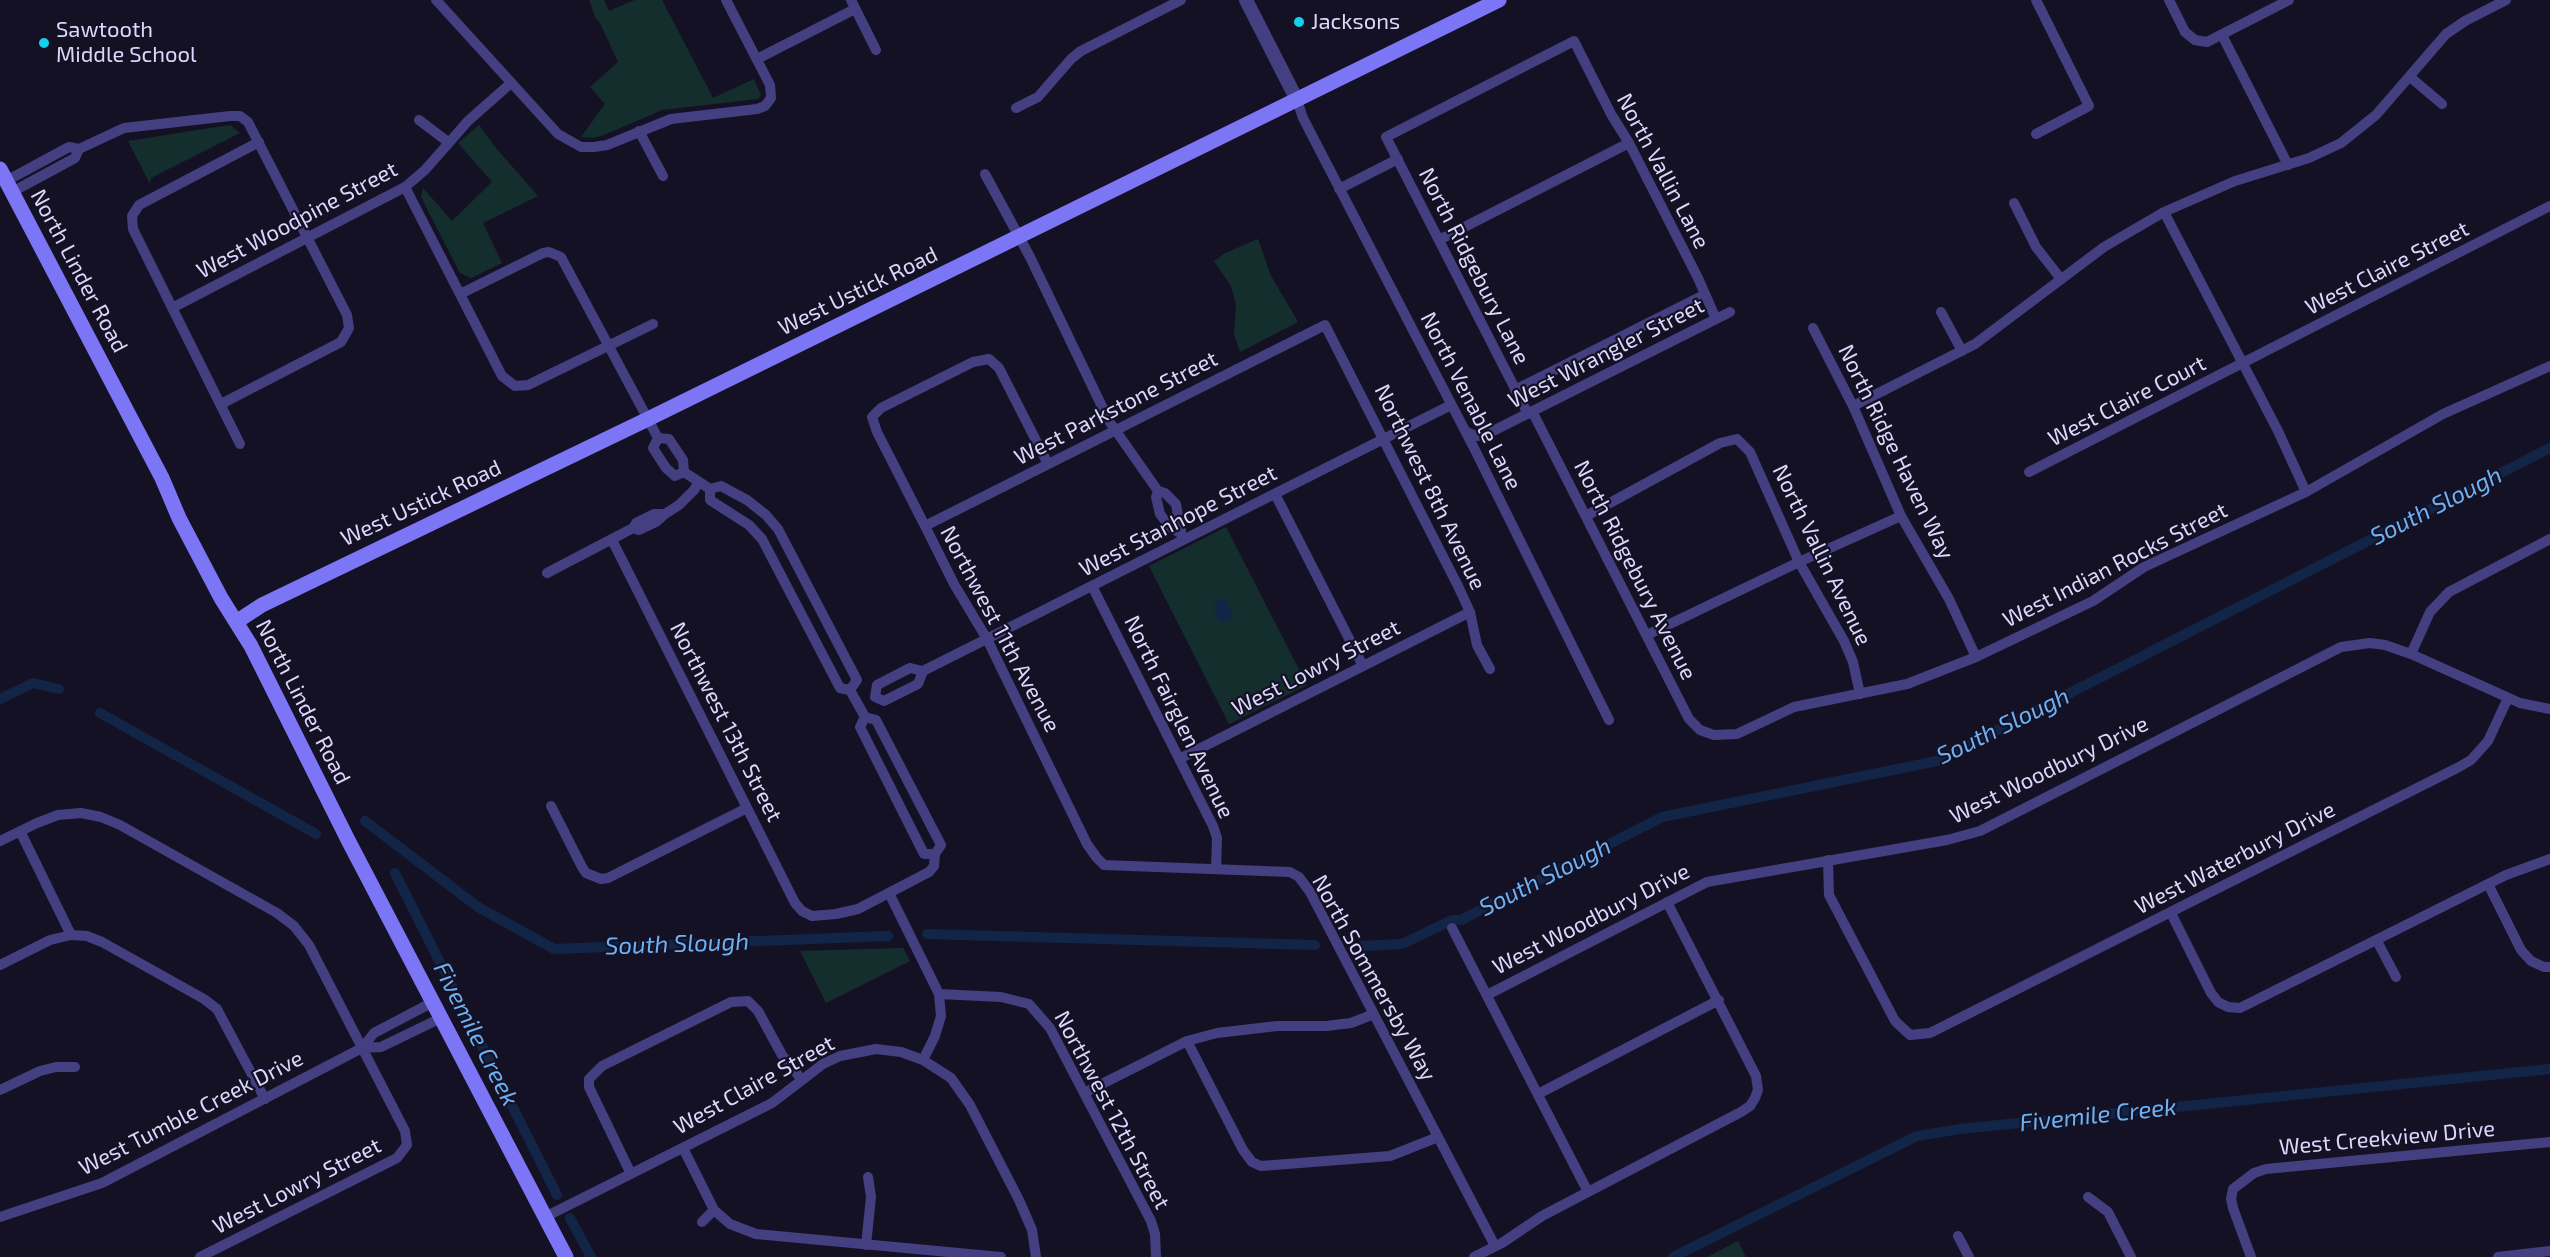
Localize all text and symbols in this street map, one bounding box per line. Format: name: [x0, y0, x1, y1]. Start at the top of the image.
place label: Jacksons: [1311, 9, 1400, 35]
marker: Jacksons: [1292, 15, 1306, 29]
place label: Sawtooth Middle School: [56, 17, 197, 68]
marker: Sawtooth Middle School: [37, 36, 51, 50]
street label: North Vallin Lane: [1611, 89, 1715, 253]
street label: West Woodpine Street: [192, 156, 402, 284]
street label: North Ridgebury Lane: [1413, 163, 1535, 369]
street label: North Linder Road: [25, 185, 133, 357]
street label: West Claire Street: [2301, 215, 2473, 321]
street label: West Ustick Road: [774, 241, 942, 341]
street label: West Wrangler Street: [1504, 292, 1708, 414]
street label: North Venable Lane: [1415, 308, 1527, 494]
street label: North Ridge Haven Way: [1833, 340, 1959, 564]
street label: West Parkstone Street: [1010, 345, 1222, 471]
street label: West Claire Court: [2044, 350, 2210, 452]
street label: Northwest 8th Avenue: [1369, 380, 1491, 594]
street label: West Ustick Road: [337, 454, 505, 552]
street label: North Ridgebury Avenue: [1568, 456, 1702, 684]
street label: West Stanhope Street: [1075, 460, 1281, 582]
street label: North Vallin Avenue: [1767, 460, 1877, 650]
water label: South Slough: [2365, 460, 2507, 552]
street label: West Indian Rocks Street: [1998, 497, 2232, 633]
street label: Northwest 11th Avenue: [934, 521, 1066, 737]
street label: North Fairglen Avenue: [1118, 611, 1240, 823]
street label: West Lowry Street: [1228, 614, 1404, 722]
street label: North Linder Road: [250, 615, 356, 789]
street label: Northwest 13th Street: [664, 618, 788, 826]
water label: South Slough: [1932, 681, 2074, 771]
street label: West Woodbury Drive: [1945, 710, 2153, 830]
street label: West Waterbury Drive: [2131, 796, 2339, 920]
water label: South Slough: [1474, 831, 1616, 923]
street label: West Woodbury Drive: [1488, 858, 1694, 980]
street label: North Sommersby Way: [1306, 870, 1442, 1086]
water label: South Slough: [604, 927, 750, 961]
water label: Fivemile Creek: [427, 957, 525, 1111]
street label: Northwest 12th Street: [1049, 1006, 1175, 1214]
street label: West Claire Street: [669, 1030, 839, 1140]
street label: West Tumble Creek Drive: [74, 1045, 308, 1181]
water label: Fivemile Creek: [2018, 1092, 2178, 1138]
street label: West Creekview Drive: [2278, 1115, 2496, 1161]
street label: West Lowry Street: [209, 1132, 385, 1240]

